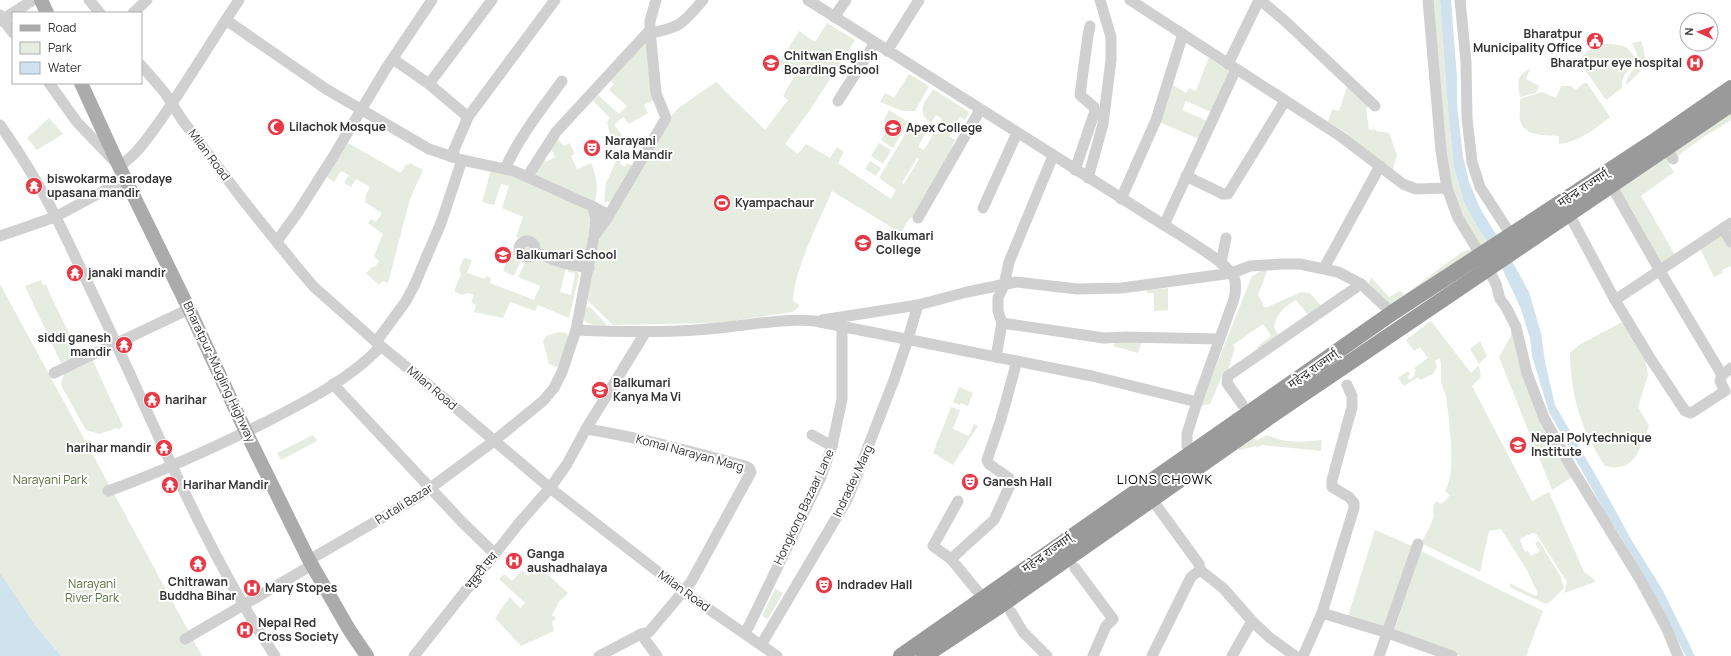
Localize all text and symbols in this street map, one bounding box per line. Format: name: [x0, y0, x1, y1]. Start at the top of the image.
legend: [12, 12, 142, 84]
north arrow: [1679, 12, 1719, 52]
text: Road: [48, 19, 76, 36]
place label: Bharatpur Municipality Office: [1473, 25, 1582, 56]
text: N: [1681, 27, 1696, 36]
public building icon: Bharatpur Municipality Office: [1585, 31, 1605, 51]
text: Park: [48, 39, 73, 56]
place label: Chitwan English Boarding School: [784, 47, 879, 78]
school or university icon: Chitwan English Boarding School: [761, 53, 781, 73]
hospital icon: Bharatpur eye hospital: [1685, 53, 1705, 73]
place label: Bharatpur eye hospital: [1550, 54, 1682, 71]
text: Water: [48, 59, 82, 76]
mosque icon: Lilachok Mosque: [266, 117, 286, 137]
place label: Lilachok Mosque: [289, 118, 386, 135]
school or university icon: Apex College: [883, 118, 903, 138]
place label: Apex College: [906, 119, 982, 136]
street label: Milan Road: [184, 125, 234, 184]
place label: Narayani Kala Mandir: [605, 132, 673, 163]
theatre icon: Narayani Kala Mandir: [582, 138, 602, 158]
street label: महेन्द्र राज्मार्ग्: [1554, 164, 1613, 210]
place label: biswokarma sarodaye upasana mandir: [47, 170, 172, 201]
temple icon: biswokarma sarodaye upasana mandir: [24, 176, 44, 196]
sports icon: Kyampachaur: [712, 193, 732, 213]
place label: Kyampachaur: [735, 194, 815, 211]
place label: Balkumari College: [876, 227, 934, 258]
school or university icon: Balkumari College: [853, 233, 873, 253]
school or university icon: Balkumari School: [493, 245, 513, 265]
place label: Balkumari School: [516, 246, 617, 263]
temple icon: janaki mandir: [65, 263, 85, 283]
place label: janaki mandir: [87, 264, 166, 281]
street label: Bharatpur-Mugling Highway: [179, 299, 260, 446]
place label: siddi ganesh mandir: [38, 329, 111, 360]
temple icon: siddi ganesh mandir: [114, 335, 134, 355]
street label: महेन्द्र राज्मार्ग्: [1284, 344, 1343, 392]
street label: Milan Road: [404, 362, 461, 414]
place label: Balkumari Kanya Ma Vi: [613, 374, 681, 405]
school or university icon: Balkumari Kanya Ma Vi: [590, 380, 610, 400]
temple icon: harihar: [142, 390, 162, 410]
place label: harihar: [165, 391, 207, 408]
place label: Nepal Polytechnique Institute: [1531, 429, 1652, 460]
street label: Komal Narayan Marg: [634, 430, 746, 475]
school or university icon: Nepal Polytechnique Institute: [1508, 435, 1528, 455]
temple icon: harihar mandir: [154, 438, 174, 458]
place label: harihar mandir: [66, 439, 151, 456]
street label: Indradev Marg: [828, 442, 877, 520]
street label: Hongkong Bazaar Lane: [769, 446, 838, 568]
district label: LIONS CHOWK: [1117, 470, 1213, 488]
park label: Narayani Park: [13, 471, 88, 488]
theatre icon: Ganesh Hall: [960, 472, 980, 492]
place label: Ganesh Hall: [983, 473, 1052, 490]
temple icon: Harihar Mandir: [160, 475, 180, 495]
place label: Harihar Mandir: [183, 476, 269, 493]
street label: Putali Bazar: [372, 479, 436, 528]
street label: महेन्द्र राज्मार्ग्: [1018, 528, 1077, 576]
place label: Ganga aushadhalaya: [527, 545, 608, 576]
street label: भृकुटी पथ: [460, 548, 501, 593]
hospital icon: Ganga aushadhalaya: [504, 551, 524, 571]
temple icon: Chitrawan Buddha Bihar: [188, 554, 208, 574]
street label: Milan Road: [655, 566, 714, 615]
place label: Chitrawan Buddha Bihar: [160, 573, 237, 604]
park label: Narayani River Park: [65, 575, 120, 606]
theatre icon: Indradev Hall: [814, 575, 834, 595]
place label: Indradev Hall: [837, 576, 912, 593]
hospital icon: Mary Stopes: [242, 578, 262, 598]
place label: Mary Stopes: [265, 579, 338, 596]
place label: Nepal Red Cross Society: [258, 614, 339, 645]
hospital icon: Nepal Red Cross Society: [235, 620, 255, 640]

